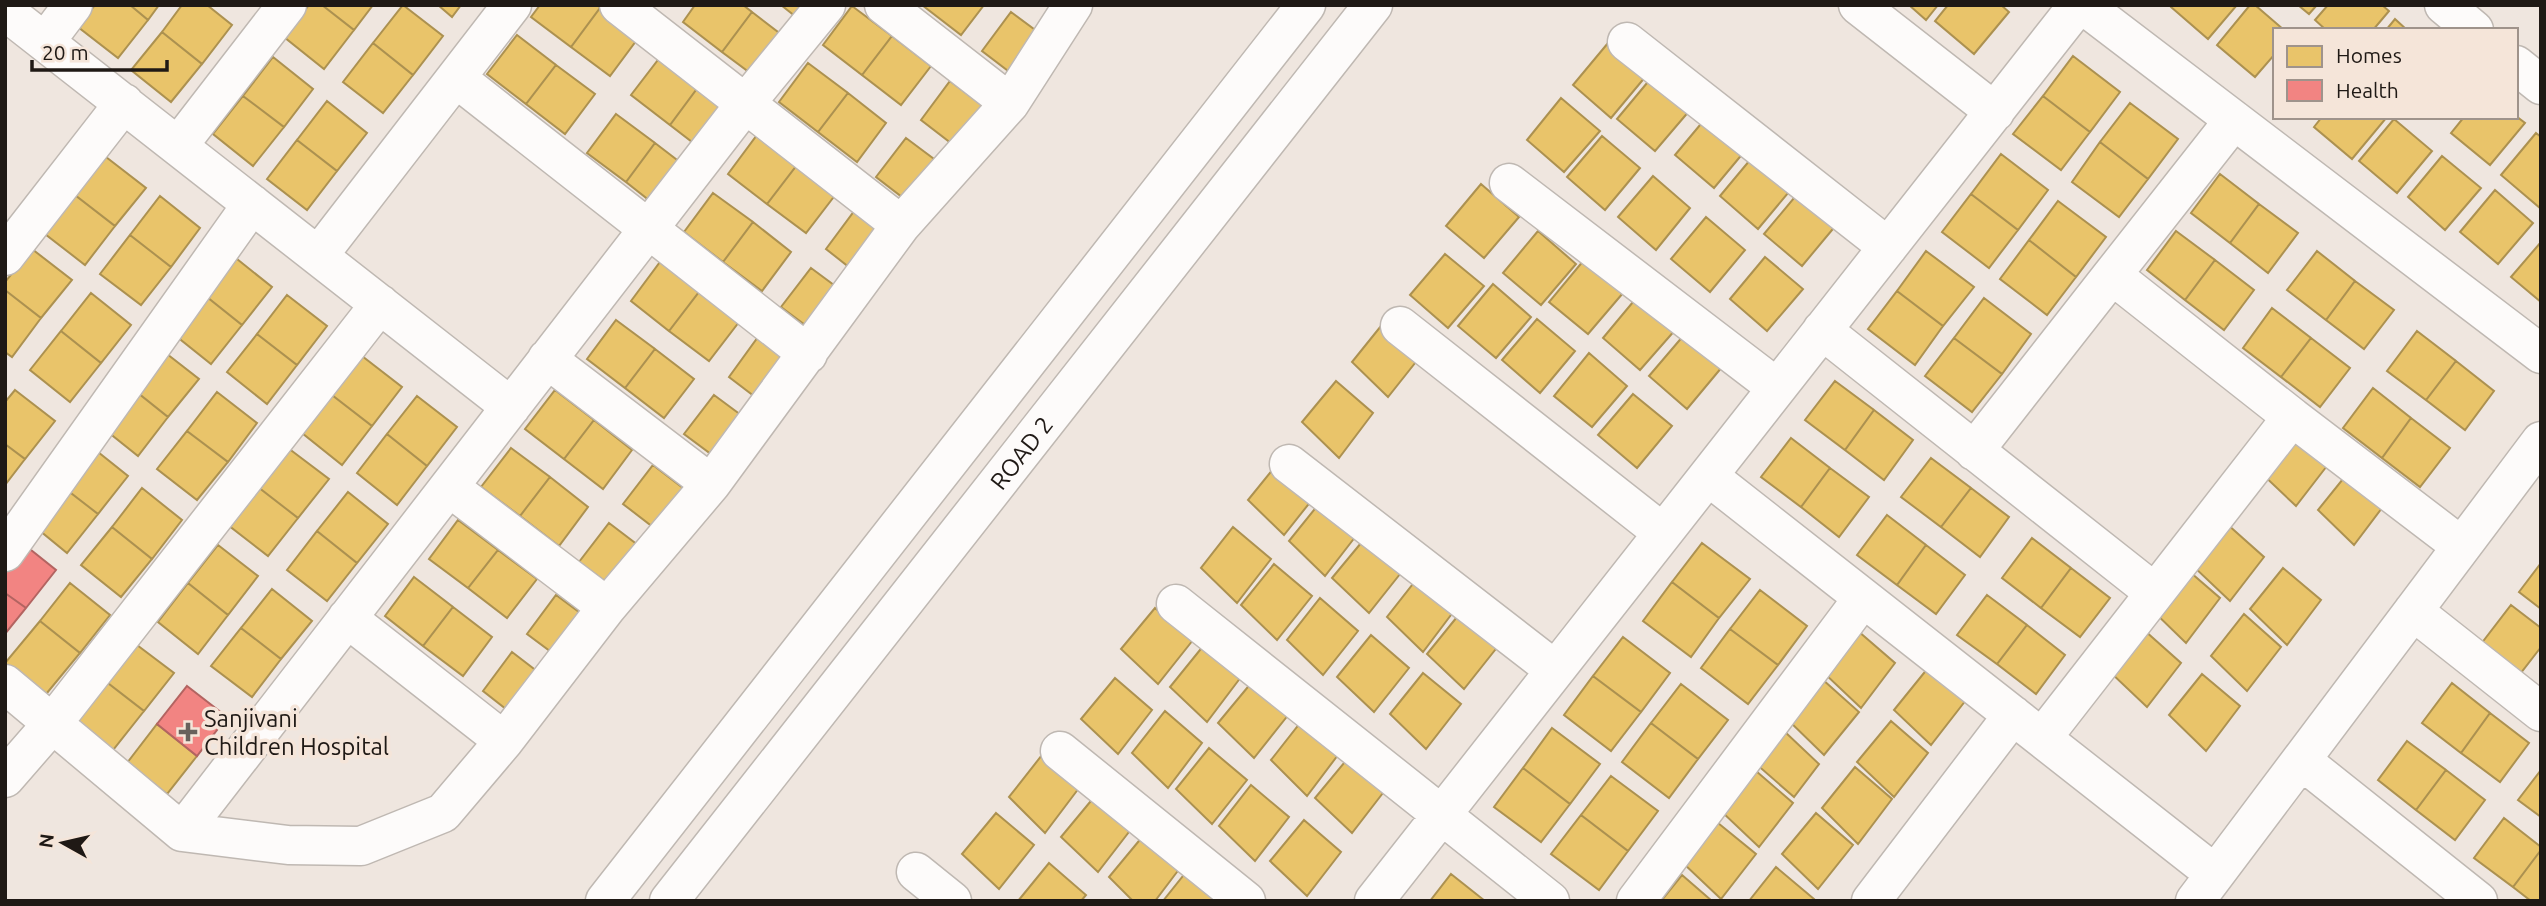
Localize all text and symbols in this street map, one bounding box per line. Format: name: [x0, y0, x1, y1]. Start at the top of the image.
scale bar: [32, 28, 166, 72]
legend: [2273, 28, 2518, 119]
text: 20 m: [42, 40, 89, 64]
text: Homes: [2336, 43, 2402, 67]
text: Health: [2336, 78, 2399, 102]
street label: ROAD 2: [984, 411, 1058, 495]
place label: Sanjivani Children Hospital: [204, 705, 389, 760]
marker: Sanjivani Children Hospital: [178, 722, 198, 742]
north arrow: [28, 808, 98, 878]
text: N: [34, 832, 58, 849]

